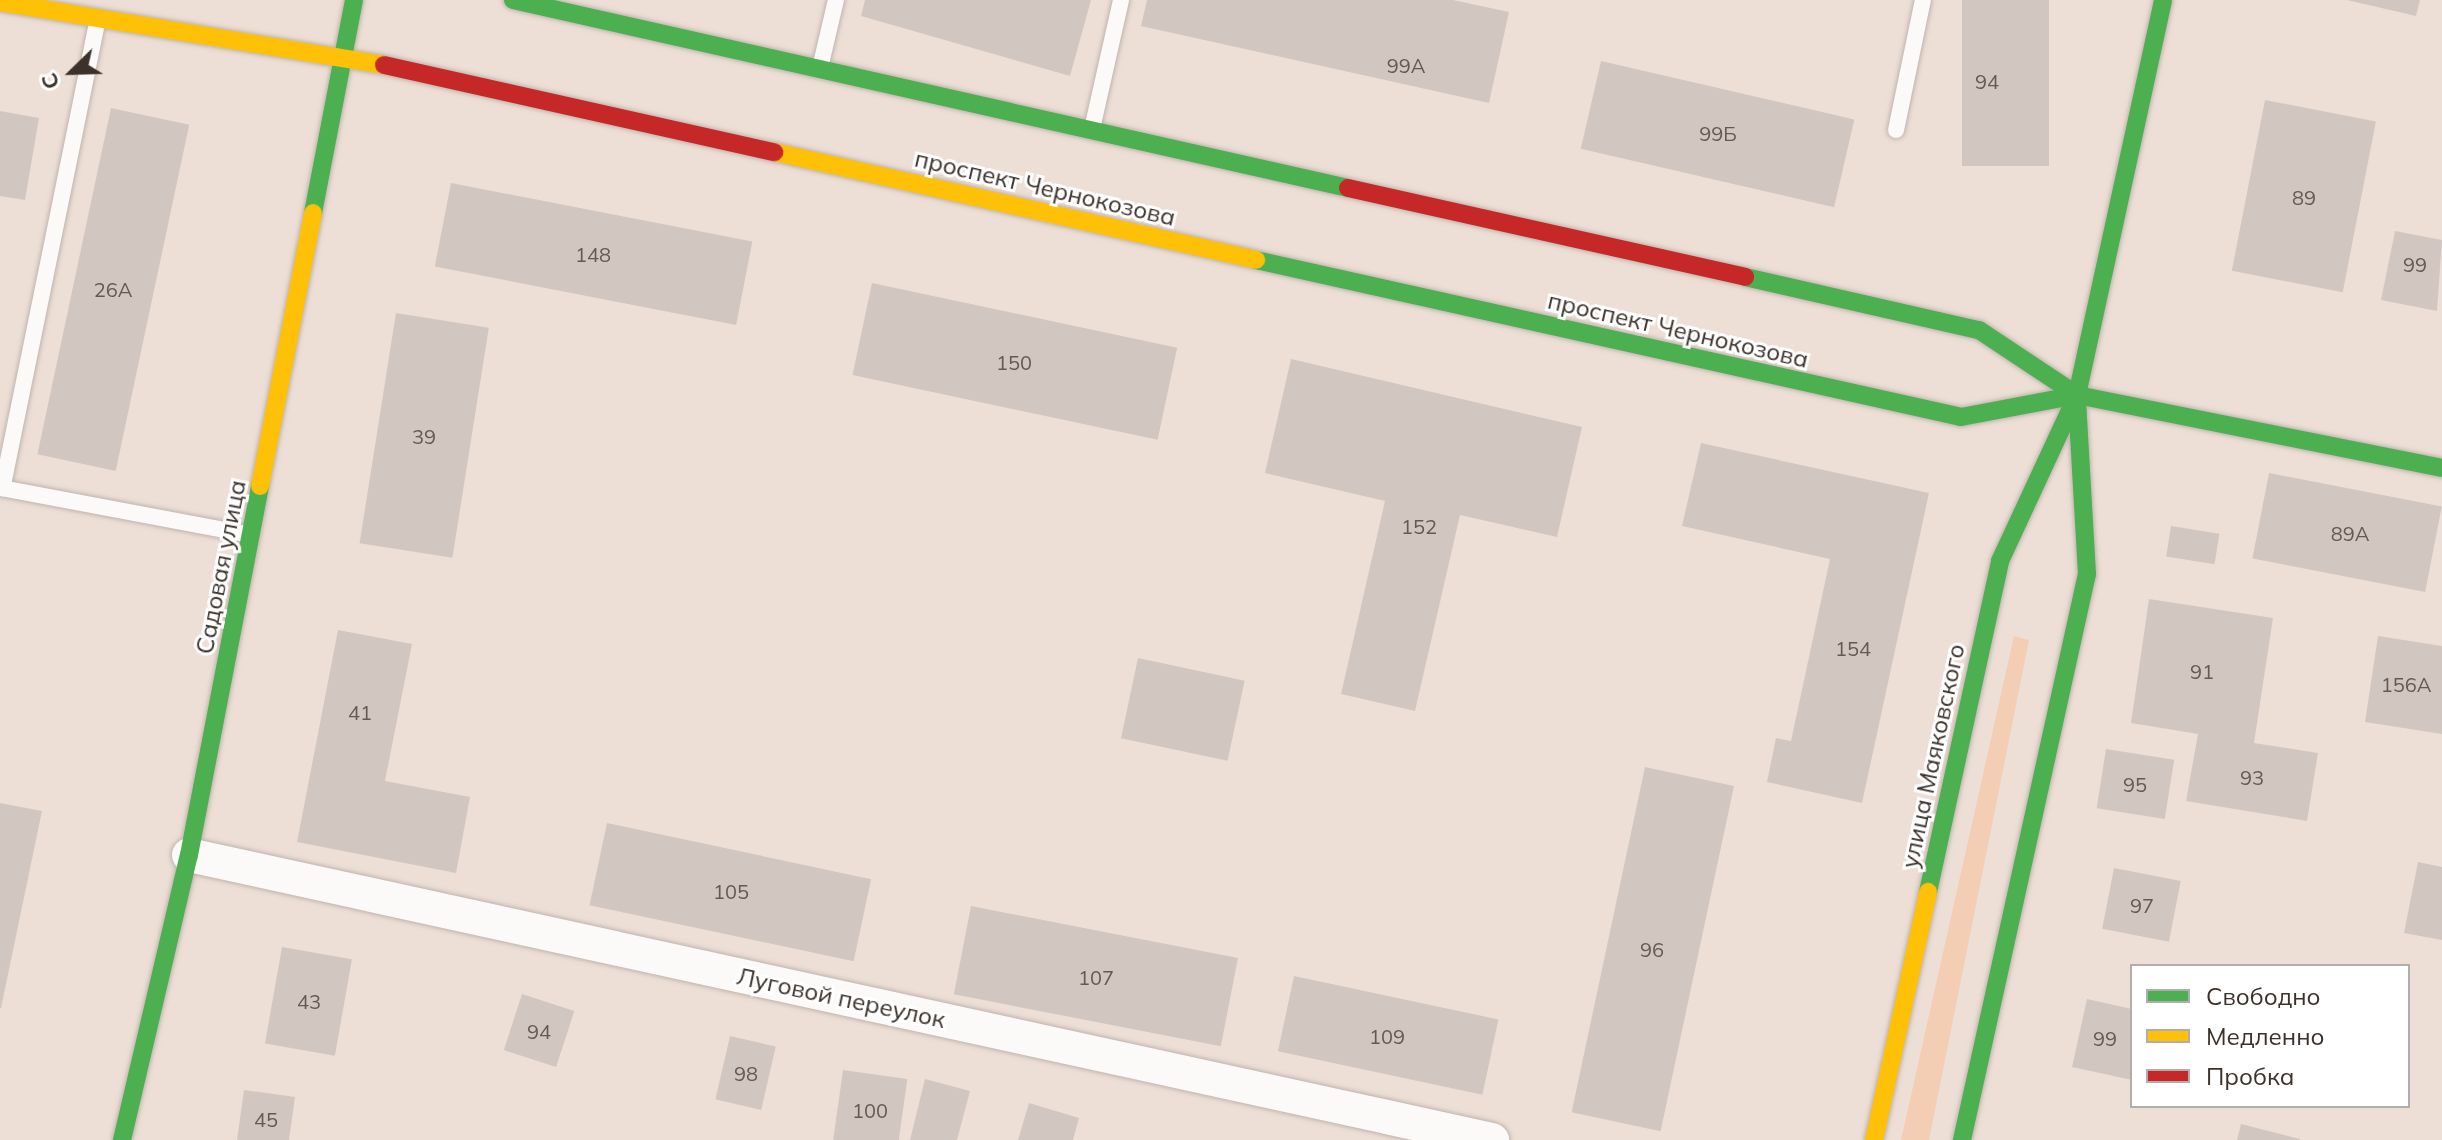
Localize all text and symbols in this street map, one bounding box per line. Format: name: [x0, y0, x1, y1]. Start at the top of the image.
north arrow: [32, 32, 112, 112]
house number: 99А: [1387, 53, 1425, 77]
text: С: [34, 69, 66, 94]
house number: 94: [1975, 69, 1999, 93]
house number: 99Б: [1699, 121, 1737, 145]
street label: проспект Чернокозова: [912, 144, 1178, 232]
house number: 89: [2292, 185, 2316, 209]
house number: 148: [575, 242, 611, 266]
house number: 99: [2403, 252, 2427, 276]
house number: 26А: [94, 277, 132, 301]
street label: проспект Чернокозова: [1545, 286, 1811, 374]
house number: 150: [996, 350, 1032, 374]
house number: 39: [412, 424, 436, 448]
street label: Садовая улица: [190, 477, 252, 657]
house number: 152: [1401, 514, 1437, 538]
house number: 89А: [2331, 521, 2369, 545]
house number: 154: [1835, 636, 1871, 660]
street label: улица Маяковского: [1895, 641, 1971, 871]
house number: 91: [2190, 659, 2214, 683]
house number: 156А: [2381, 672, 2431, 696]
house number: 41: [348, 700, 372, 724]
house number: 93: [2240, 765, 2264, 789]
house number: 95: [2123, 772, 2147, 796]
house number: 105: [713, 879, 749, 903]
house number: 97: [2130, 893, 2154, 917]
house number: 96: [1640, 937, 1664, 961]
street label: Луговой переулок: [734, 962, 948, 1034]
legend: [2130, 964, 2410, 1108]
house number: 107: [1078, 965, 1114, 989]
text: Свободно: [2206, 981, 2321, 1011]
house number: 43: [297, 989, 321, 1013]
house number: 94: [527, 1019, 551, 1043]
text: Медленно: [2206, 1021, 2325, 1051]
house number: 109: [1369, 1024, 1405, 1048]
house number: 99: [2093, 1026, 2117, 1050]
house number: 98: [734, 1061, 758, 1085]
text: Пробка: [2206, 1061, 2294, 1091]
house number: 100: [852, 1098, 888, 1122]
house number: 45: [254, 1107, 278, 1131]

